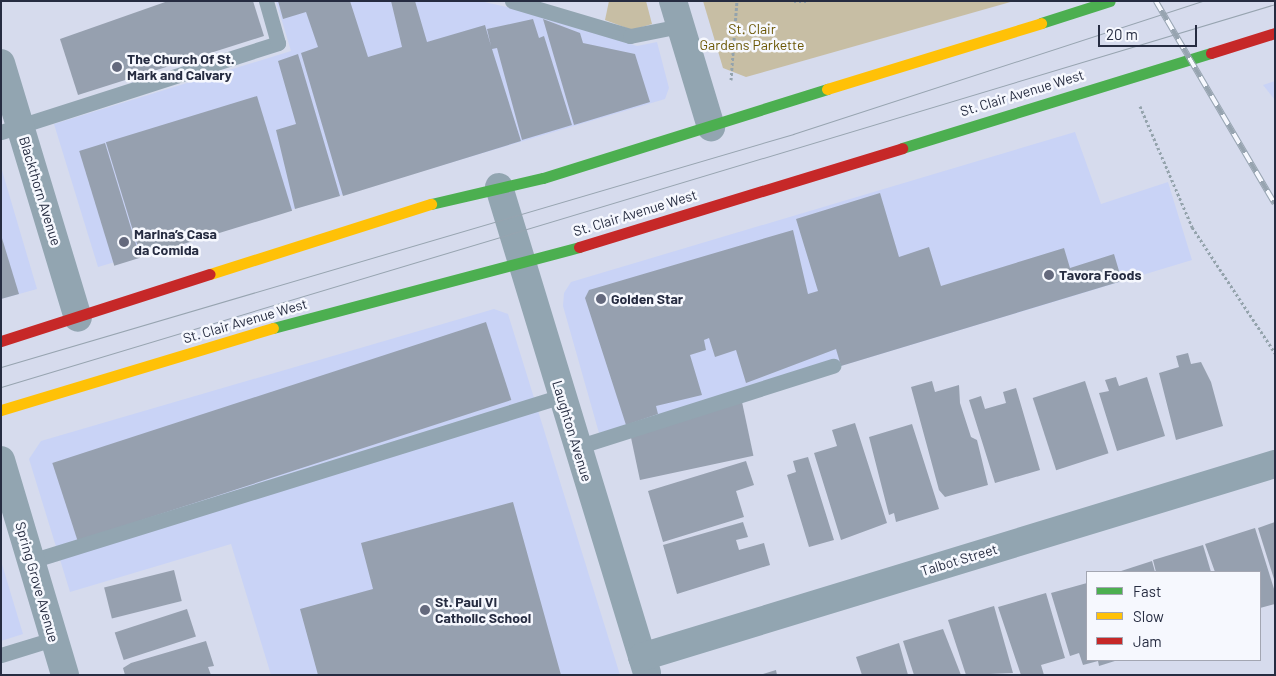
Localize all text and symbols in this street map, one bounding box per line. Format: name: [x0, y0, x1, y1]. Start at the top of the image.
scale bar: [1101, 15, 1200, 47]
park label: St. Clair Gardens Parkette: [700, 21, 804, 54]
text: 20 m: [1106, 25, 1138, 43]
place label: The Church Of St. Mark and Calvary: [127, 51, 235, 84]
marker: The Church Of St. Mark and Calvary: [111, 61, 123, 73]
street label: St. Clair Avenue West: [958, 66, 1086, 120]
street label: Blackthorn Avenue: [15, 134, 65, 248]
street label: St. Clair Avenue West: [571, 186, 699, 240]
place label: Marina’s Casa da Comida: [134, 226, 217, 258]
marker: Marina’s Casa da Comida: [118, 236, 130, 248]
place label: Tavora Foods: [1059, 267, 1142, 283]
marker: Tavora Foods: [1043, 269, 1055, 281]
place label: Golden Star: [611, 291, 683, 307]
marker: Golden Star: [595, 293, 607, 305]
street label: St. Clair Avenue West: [181, 295, 309, 347]
street label: Laughton Avenue: [549, 378, 595, 484]
street label: Spring Grove Avenue: [12, 520, 62, 644]
street label: Talbot Street: [919, 540, 999, 580]
legend: [1086, 571, 1261, 661]
text: Fast: [1133, 582, 1161, 600]
place label: St. Paul VI Catholic School: [435, 594, 531, 626]
marker: St. Paul VI Catholic School: [419, 604, 431, 616]
text: Slow: [1133, 607, 1164, 625]
text: Jam: [1133, 632, 1162, 650]

